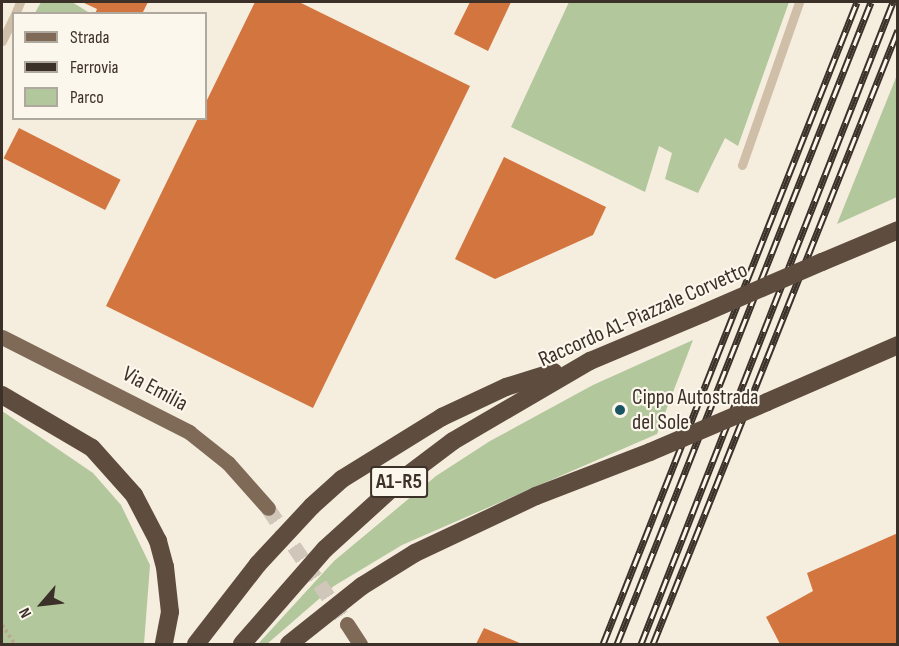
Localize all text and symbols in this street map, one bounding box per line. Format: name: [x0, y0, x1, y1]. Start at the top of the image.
legend: [12, 12, 207, 120]
text: Strada: [70, 27, 109, 48]
text: Ferrovia: [70, 57, 118, 78]
text: Parco: [70, 87, 104, 108]
street label: Raccordo A1-Piazzale Corvetto: [534, 257, 752, 373]
street label: Via Emilia: [118, 361, 192, 417]
place label: Cippo Autostrada del Sole: [632, 384, 759, 436]
marker: Cippo Autostrada del Sole: [613, 403, 627, 417]
road number: A1-R5: [369, 464, 429, 500]
north arrow: [12, 574, 72, 634]
text: N: [15, 604, 36, 621]

